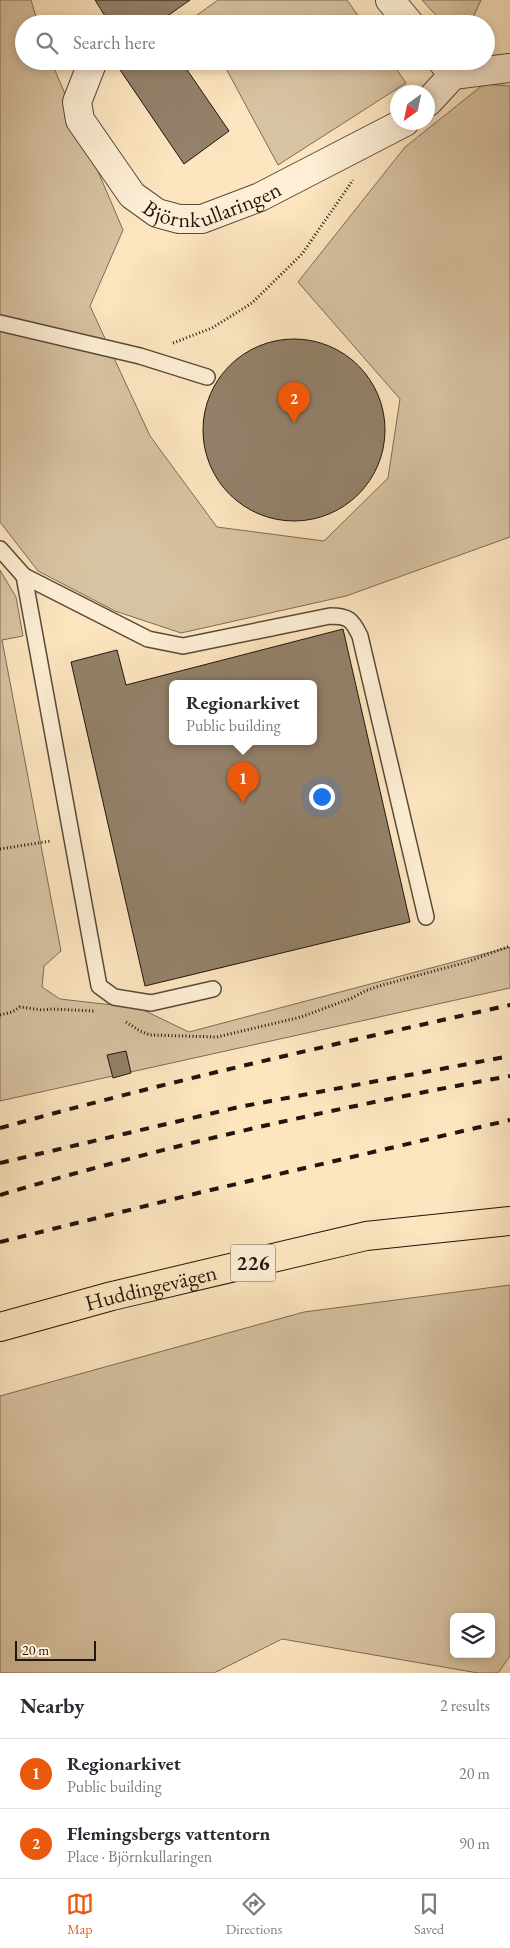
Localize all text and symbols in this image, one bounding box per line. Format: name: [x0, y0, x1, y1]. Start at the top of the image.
search box: [15, 15, 495, 70]
icon: search: [33, 29, 61, 57]
text: Search here: [73, 30, 155, 55]
north arrow: [390, 85, 435, 130]
street label: Björnkullaringen: [137, 175, 286, 234]
pin: 2: [278, 382, 310, 423]
popup: [169, 680, 317, 745]
text: Regionarkivet: [186, 690, 300, 715]
text: Public building: [186, 715, 281, 736]
pin: 1: [227, 762, 259, 803]
your location: [309, 784, 335, 810]
road number: 226: [230, 1244, 276, 1282]
street label: Huddingevägen: [82, 1258, 220, 1318]
map controls: [450, 1613, 495, 1658]
button: layers: [450, 1613, 495, 1658]
scale bar: [15, 1638, 96, 1661]
text: 20 m: [22, 1641, 49, 1659]
text: Nearby: [20, 1692, 84, 1719]
text: 2 results: [440, 1695, 490, 1716]
text: Regionarkivet: [67, 1751, 181, 1776]
text: 1: [32, 1763, 40, 1784]
text: 20 m: [459, 1763, 490, 1784]
text: Public building: [67, 1776, 162, 1797]
text: Flemingsbergs vattentorn: [67, 1821, 270, 1846]
text: 2: [32, 1833, 40, 1854]
text: 90 m: [459, 1833, 490, 1854]
text: Place · Björnkullaringen: [67, 1846, 212, 1867]
tab: Map: [66, 1890, 94, 1938]
tab: Directions: [226, 1890, 282, 1938]
tab: Saved: [414, 1890, 444, 1938]

